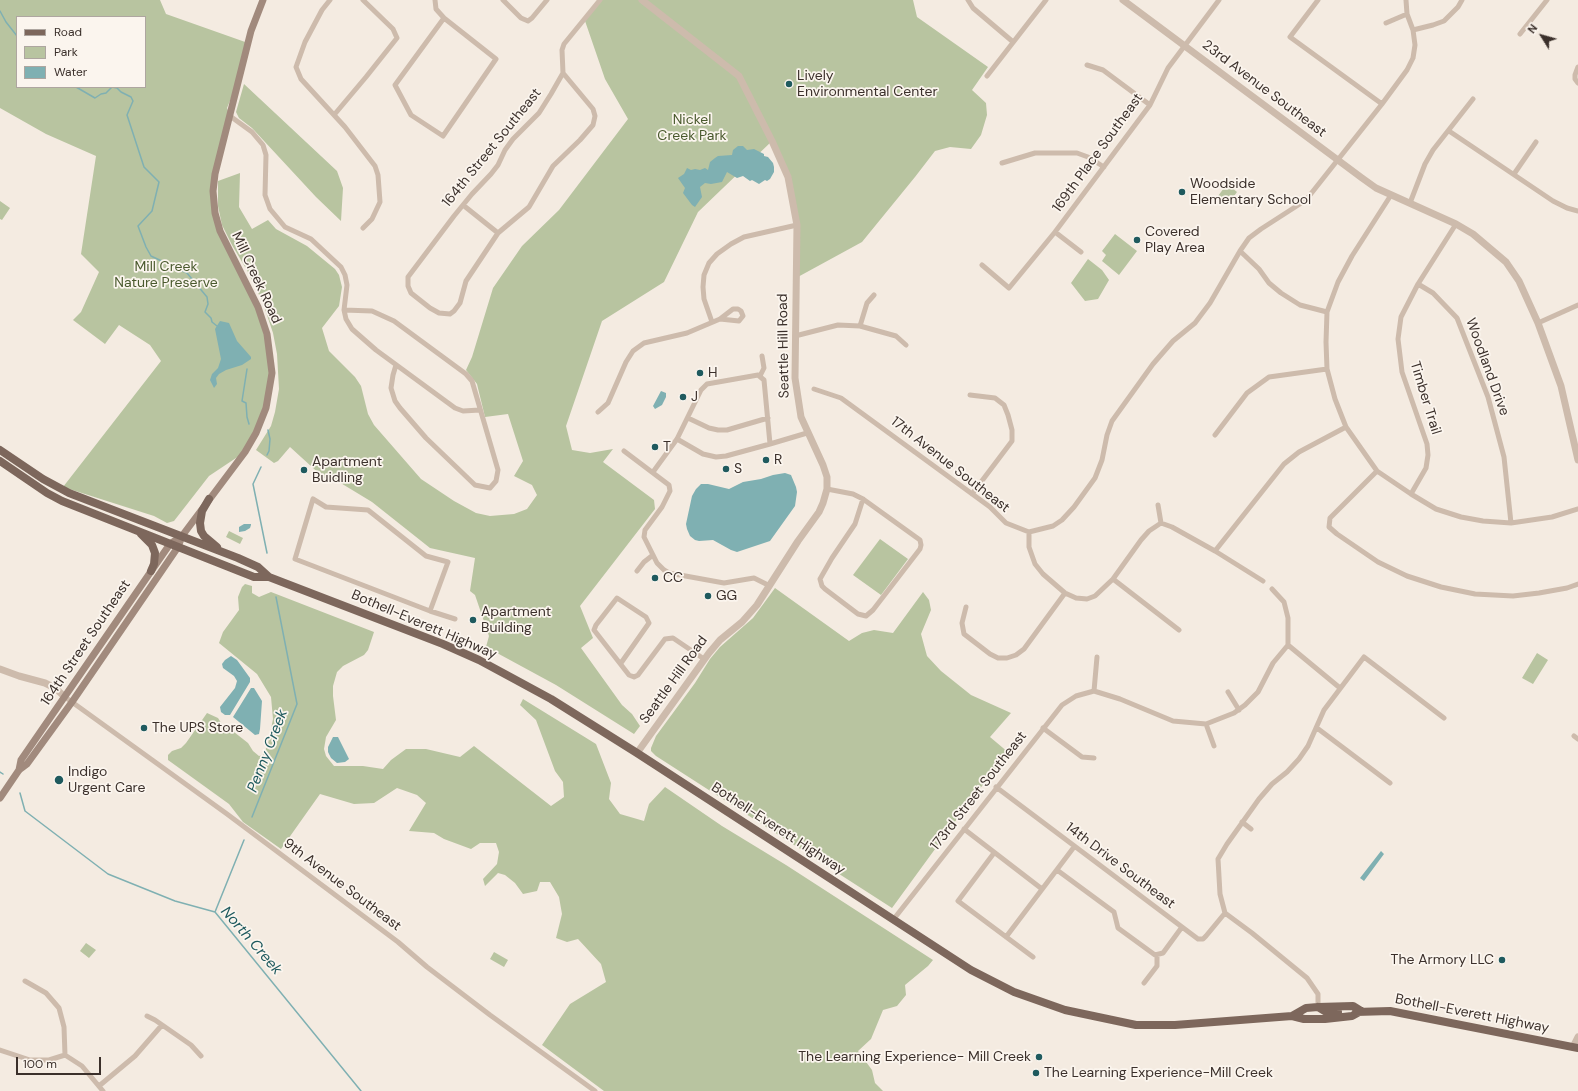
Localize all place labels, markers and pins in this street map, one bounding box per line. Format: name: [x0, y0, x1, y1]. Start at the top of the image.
place label: Lively Environmental Center: [797, 68, 938, 100]
marker: Lively Environmental Center: [784, 79, 794, 89]
place label: Woodside Elementary School: [1190, 176, 1311, 208]
marker: Woodside Elementary School: [1177, 187, 1187, 197]
place label: Covered Play Area: [1145, 224, 1205, 256]
marker: Covered Play Area: [1132, 235, 1142, 245]
place label: H: [708, 365, 718, 381]
marker: H: [695, 368, 705, 378]
place label: J: [691, 389, 698, 405]
marker: J: [678, 392, 688, 402]
place label: T: [663, 439, 671, 455]
marker: T: [650, 442, 660, 452]
place label: R: [774, 452, 782, 468]
place label: Apartment Buidling: [312, 454, 382, 486]
marker: R: [761, 455, 771, 465]
place label: S: [734, 461, 742, 477]
marker: S: [721, 464, 731, 474]
marker: Apartment Buidling: [299, 465, 309, 475]
place label: CC: [663, 570, 683, 586]
marker: CC: [650, 573, 660, 583]
place label: GG: [716, 588, 737, 604]
marker: GG: [703, 591, 713, 601]
place label: Apartment Building: [481, 604, 551, 636]
marker: Apartment Building: [468, 615, 478, 625]
place label: The UPS Store: [152, 720, 243, 736]
marker: The UPS Store: [139, 723, 149, 733]
place label: Indigo Urgent Care: [68, 764, 145, 796]
marker: Indigo Urgent Care: [53, 774, 65, 786]
place label: The Armory LLC: [1391, 952, 1494, 968]
marker: The Armory LLC: [1497, 955, 1507, 965]
place label: The Learning Experience- Mill Creek: [798, 1049, 1031, 1065]
marker: The Learning Experience- Mill Creek: [1034, 1052, 1044, 1062]
place label: The Learning Experience-Mill Creek: [1044, 1065, 1273, 1081]
marker: The Learning Experience-Mill Creek: [1031, 1068, 1041, 1078]

